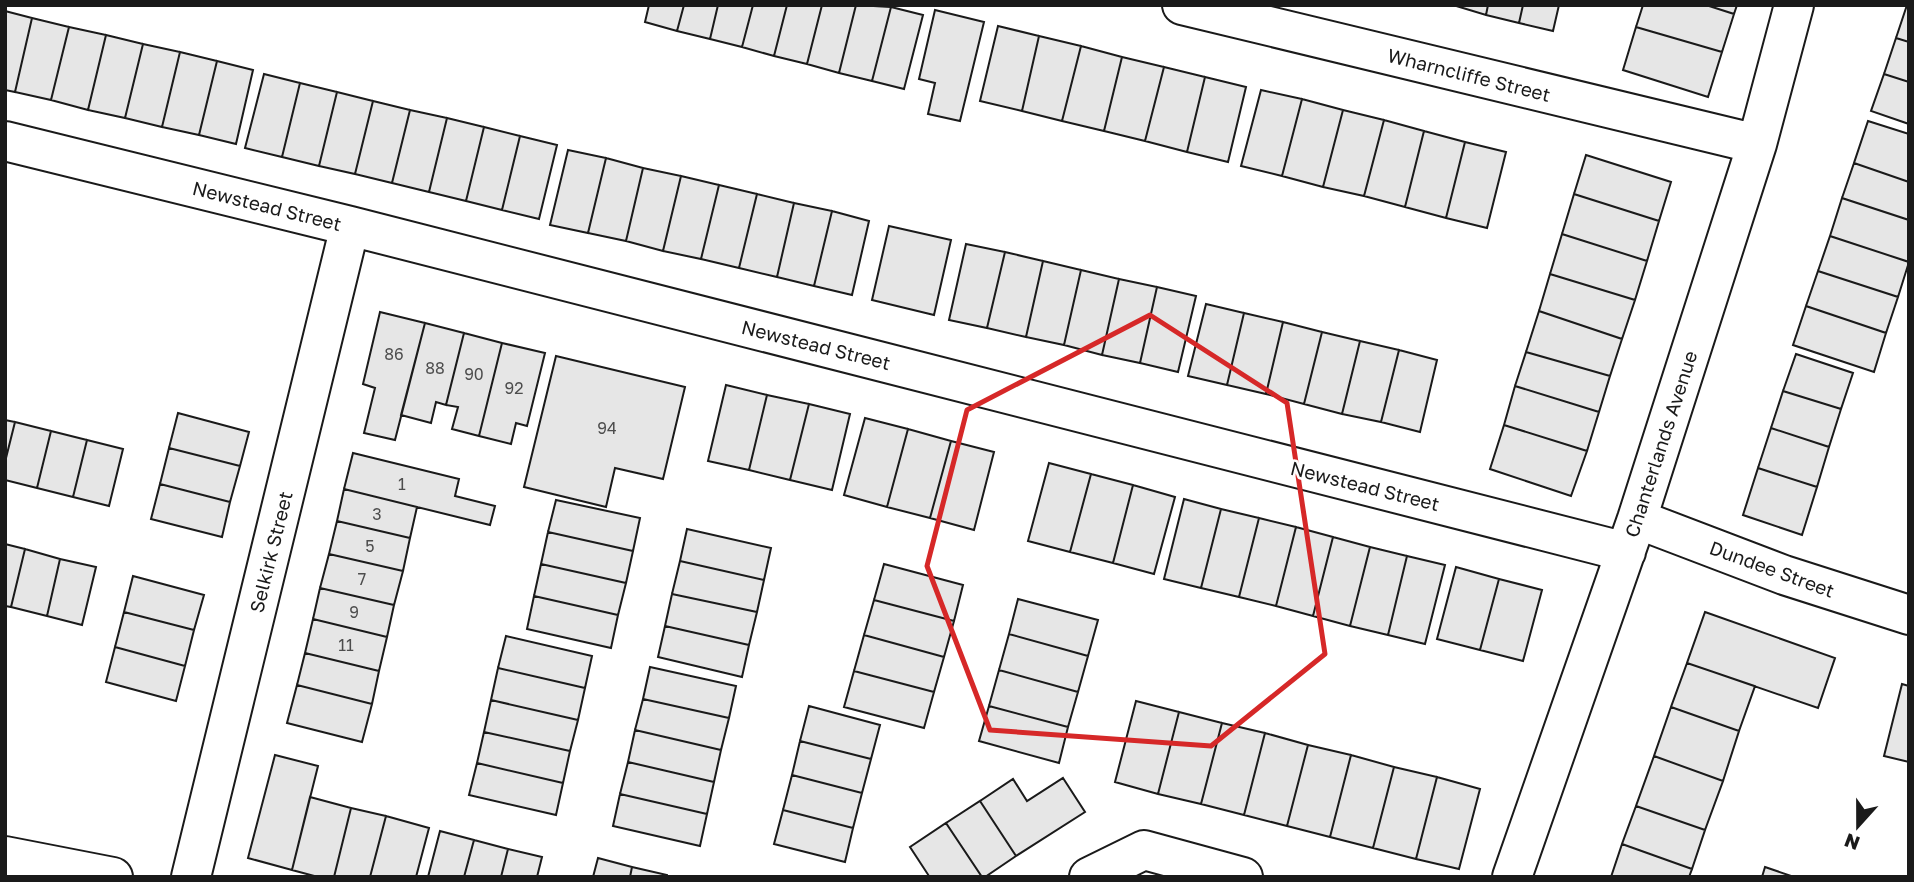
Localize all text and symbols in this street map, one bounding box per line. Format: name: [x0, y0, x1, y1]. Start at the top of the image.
street label: Wharncliffe Street: [1385, 43, 1553, 106]
street label: Newstead Street: [190, 176, 344, 235]
street label: Newstead Street: [739, 315, 893, 374]
house number: 86: [384, 344, 404, 364]
street label: Chanterlands Avenue: [1619, 348, 1702, 540]
house number: 88: [425, 358, 445, 378]
house number: 90: [464, 364, 484, 384]
house number: 92: [505, 378, 523, 398]
house number: 94: [597, 418, 617, 438]
street label: Newstead Street: [1288, 456, 1442, 515]
house number: 1: [398, 474, 406, 494]
street label: Selkirk Street: [244, 489, 297, 615]
house number: 3: [372, 504, 382, 524]
street label: Dundee Street: [1707, 535, 1838, 602]
house number: 5: [365, 536, 375, 556]
house number: 7: [358, 569, 366, 589]
house number: 9: [349, 602, 359, 622]
house number: 11: [338, 635, 354, 655]
north arrow: [1823, 791, 1893, 861]
text: N: [1841, 829, 1863, 856]

